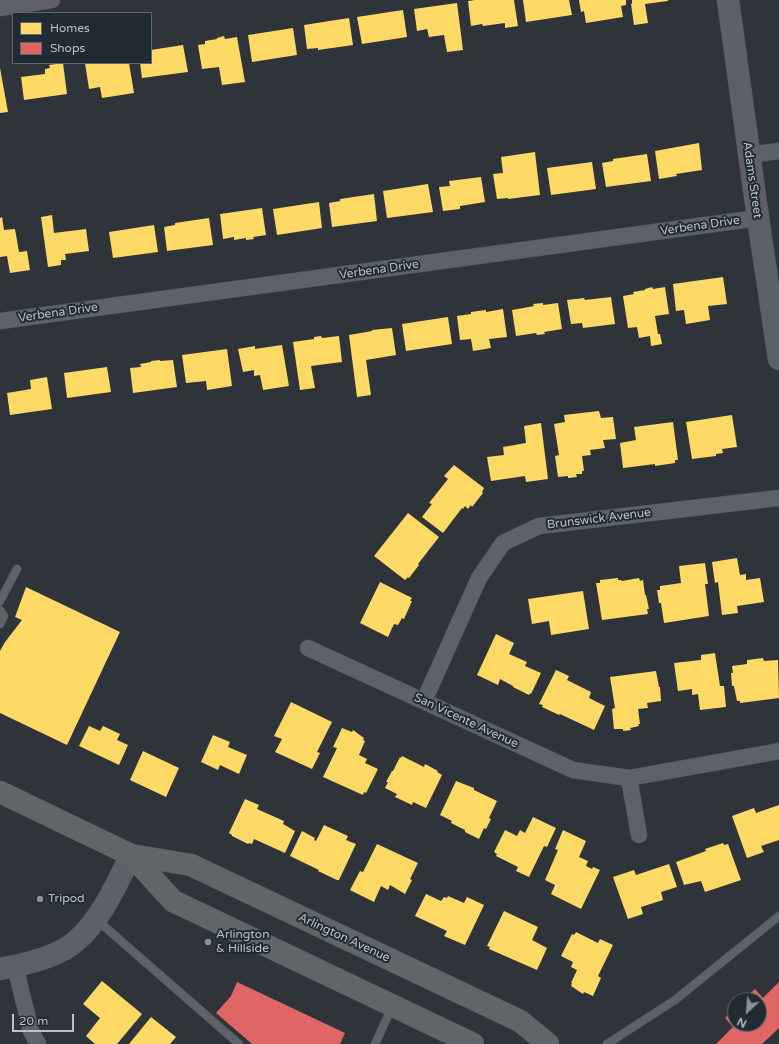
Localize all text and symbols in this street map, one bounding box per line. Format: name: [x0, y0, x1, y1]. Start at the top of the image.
legend: [12, 12, 152, 64]
text: Homes: [50, 21, 90, 35]
text: Shops: [50, 41, 85, 55]
street label: Adams Street: [739, 141, 765, 219]
street label: Verbena Drive: [659, 213, 741, 239]
street label: Verbena Drive: [338, 257, 420, 283]
street label: Verbena Drive: [17, 300, 99, 326]
street label: Brunswick Avenue: [546, 505, 652, 533]
street label: San Vicente Avenue: [412, 691, 520, 751]
place label: Tripod: [48, 892, 85, 906]
marker: Tripod: [35, 894, 45, 904]
street label: Arlington Avenue: [296, 910, 392, 966]
place label: Arlington & Hillside: [216, 928, 269, 956]
marker: Arlington & Hillside: [203, 937, 213, 947]
north arrow: [727, 992, 767, 1032]
scale bar: [14, 1006, 76, 1032]
text: 20 m: [19, 1014, 48, 1028]
text: N: [735, 1015, 749, 1030]

